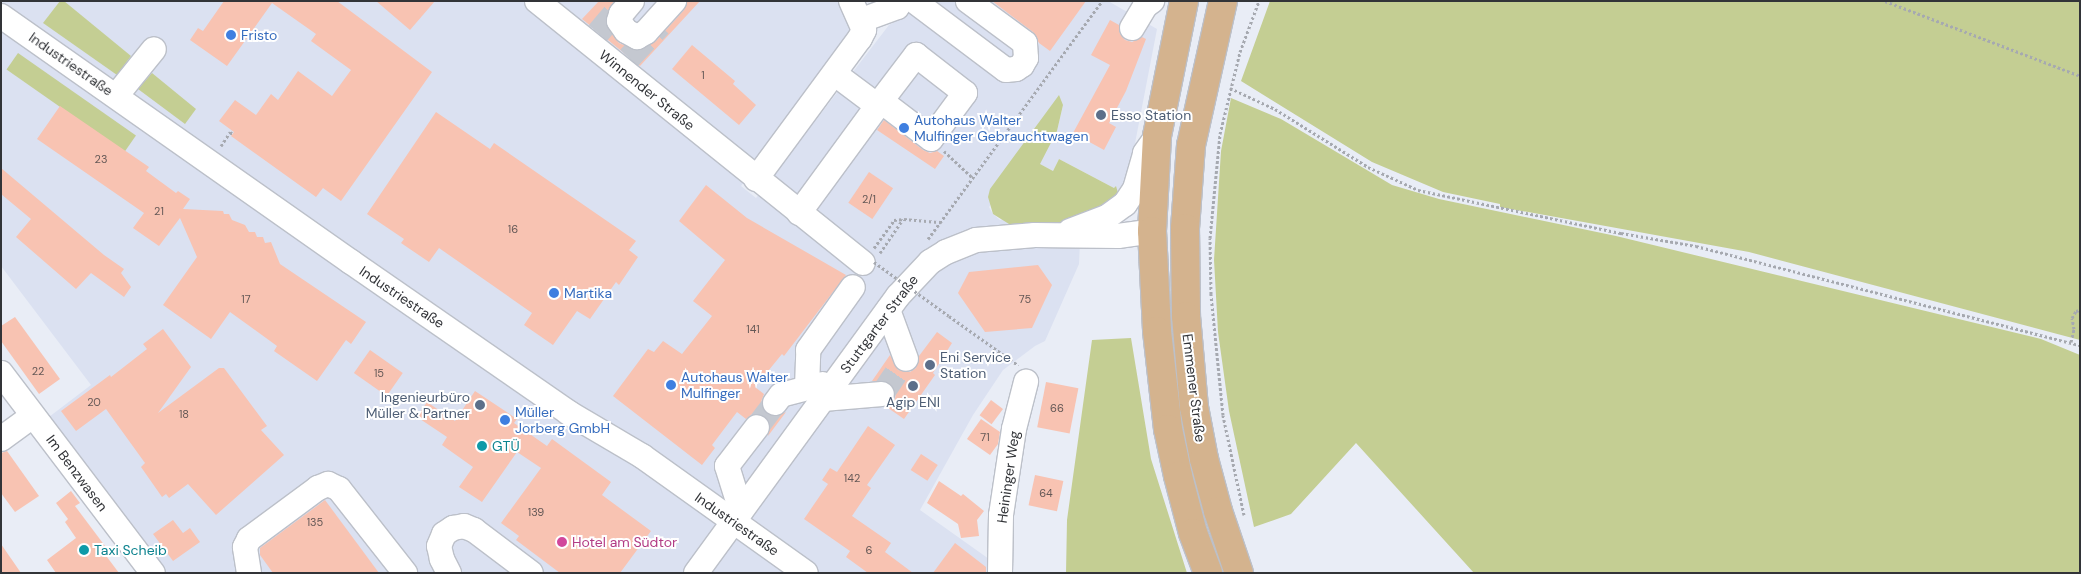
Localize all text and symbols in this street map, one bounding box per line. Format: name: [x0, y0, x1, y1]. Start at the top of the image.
place label: Fristo: [241, 27, 277, 43]
street label: Industriestraße: [26, 29, 116, 99]
marker: Fristo: [225, 29, 237, 41]
street label: Winnender Straße: [596, 46, 698, 134]
house number: 1: [701, 68, 705, 82]
place label: Esso Station: [1111, 107, 1191, 123]
marker: Esso Station: [1095, 109, 1107, 121]
place label: Autohaus Walter Mulfinger Gebrauchtwagen: [914, 112, 1088, 144]
marker: Autohaus Walter Mulfinger Gebrauchtwagen: [898, 122, 910, 134]
house number: 23: [95, 152, 107, 166]
house number: 2/1: [862, 192, 876, 206]
house number: 21: [154, 204, 164, 218]
house number: 16: [508, 222, 518, 236]
street label: Industriestraße: [356, 262, 448, 332]
street label: Stuttgarter Straße: [837, 272, 921, 376]
place label: Martika: [564, 285, 612, 301]
marker: Martika: [548, 287, 560, 299]
house number: 17: [241, 292, 251, 306]
house number: 75: [1019, 292, 1031, 306]
house number: 141: [746, 322, 760, 336]
street label: Emmener Straße: [1179, 333, 1209, 443]
place label: Eni Service Station: [940, 349, 1011, 382]
marker: Eni Service Station: [924, 359, 936, 371]
house number: 22: [32, 364, 44, 378]
house number: 15: [374, 366, 384, 380]
place label: Autohaus Walter Mulfinger: [681, 369, 788, 402]
marker: Autohaus Walter Mulfinger: [665, 379, 677, 391]
marker: Agip ENI: [907, 380, 919, 392]
place label: Ingenieurbüro Müller & Partner: [366, 389, 470, 422]
place label: Agip ENI: [886, 394, 940, 410]
house number: 20: [87, 395, 101, 409]
marker: Ingenieurbüro Müller & Partner: [474, 399, 486, 411]
house number: 66: [1050, 401, 1064, 415]
place label: Müller Jorberg GmbH: [515, 404, 610, 437]
house number: 18: [179, 407, 189, 421]
marker: Müller Jorberg GmbH: [499, 414, 511, 426]
house number: 71: [980, 430, 990, 444]
street label: Heininger Weg: [993, 430, 1023, 524]
street label: Im Benzwasen: [43, 431, 111, 515]
place label: GTÜ: [492, 438, 520, 454]
marker: GTÜ: [476, 440, 488, 452]
house number: 142: [844, 471, 860, 485]
house number: 64: [1039, 486, 1053, 500]
street label: Industriestraße: [692, 489, 782, 559]
house number: 139: [528, 505, 544, 519]
house number: 135: [307, 515, 323, 529]
place label: Hotel am Südtor: [572, 534, 677, 550]
marker: Hotel am Südtor: [556, 536, 568, 548]
place label: Taxi Scheib: [94, 542, 167, 558]
house number: 6: [866, 543, 872, 557]
marker: Taxi Scheib: [78, 544, 90, 556]

